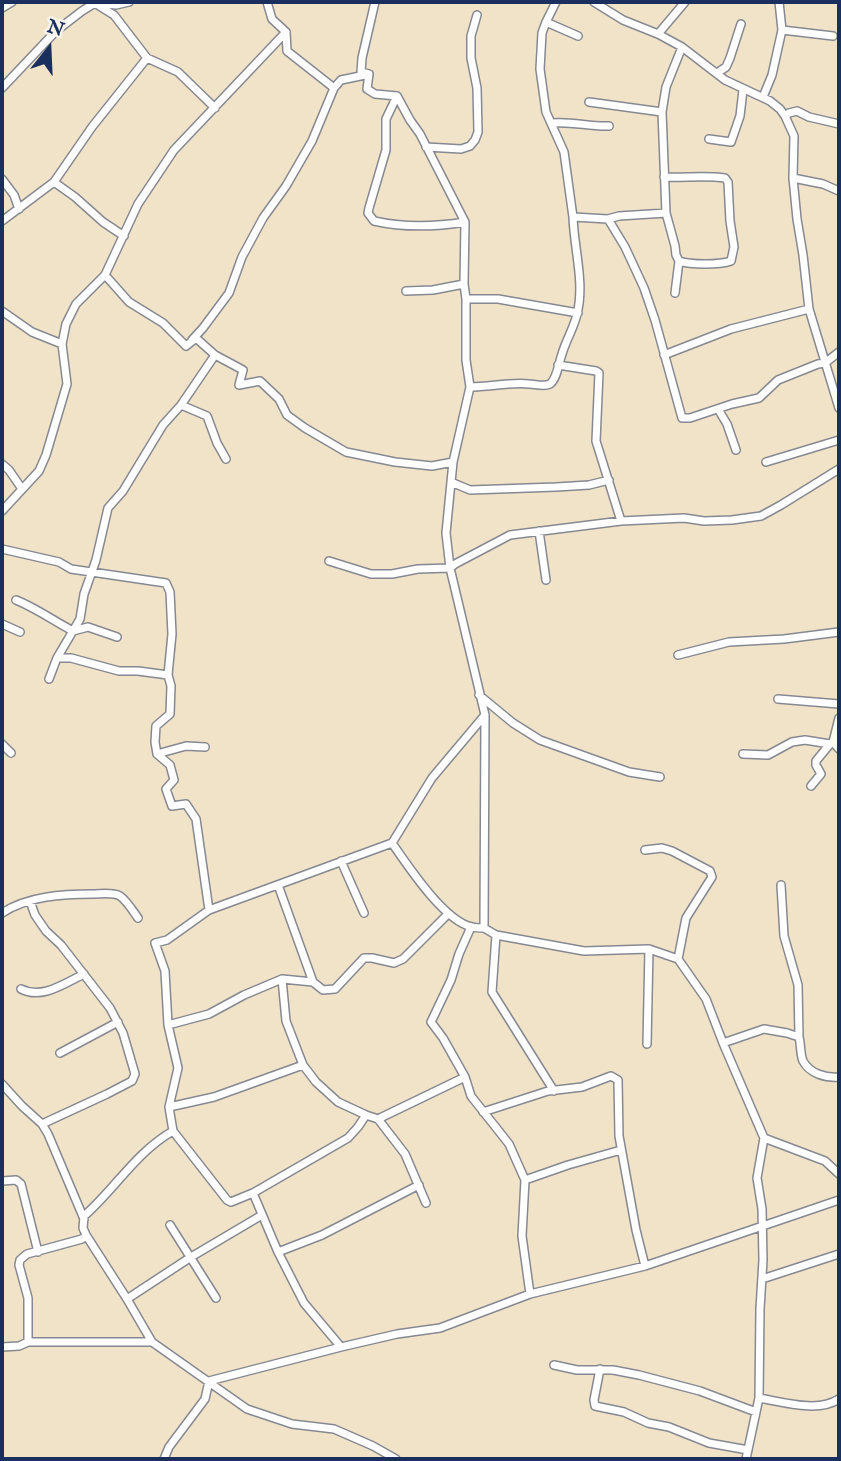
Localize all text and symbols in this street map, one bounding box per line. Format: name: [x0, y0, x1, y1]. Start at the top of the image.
north arrow: [14, 14, 84, 84]
text: N: [44, 15, 67, 43]

